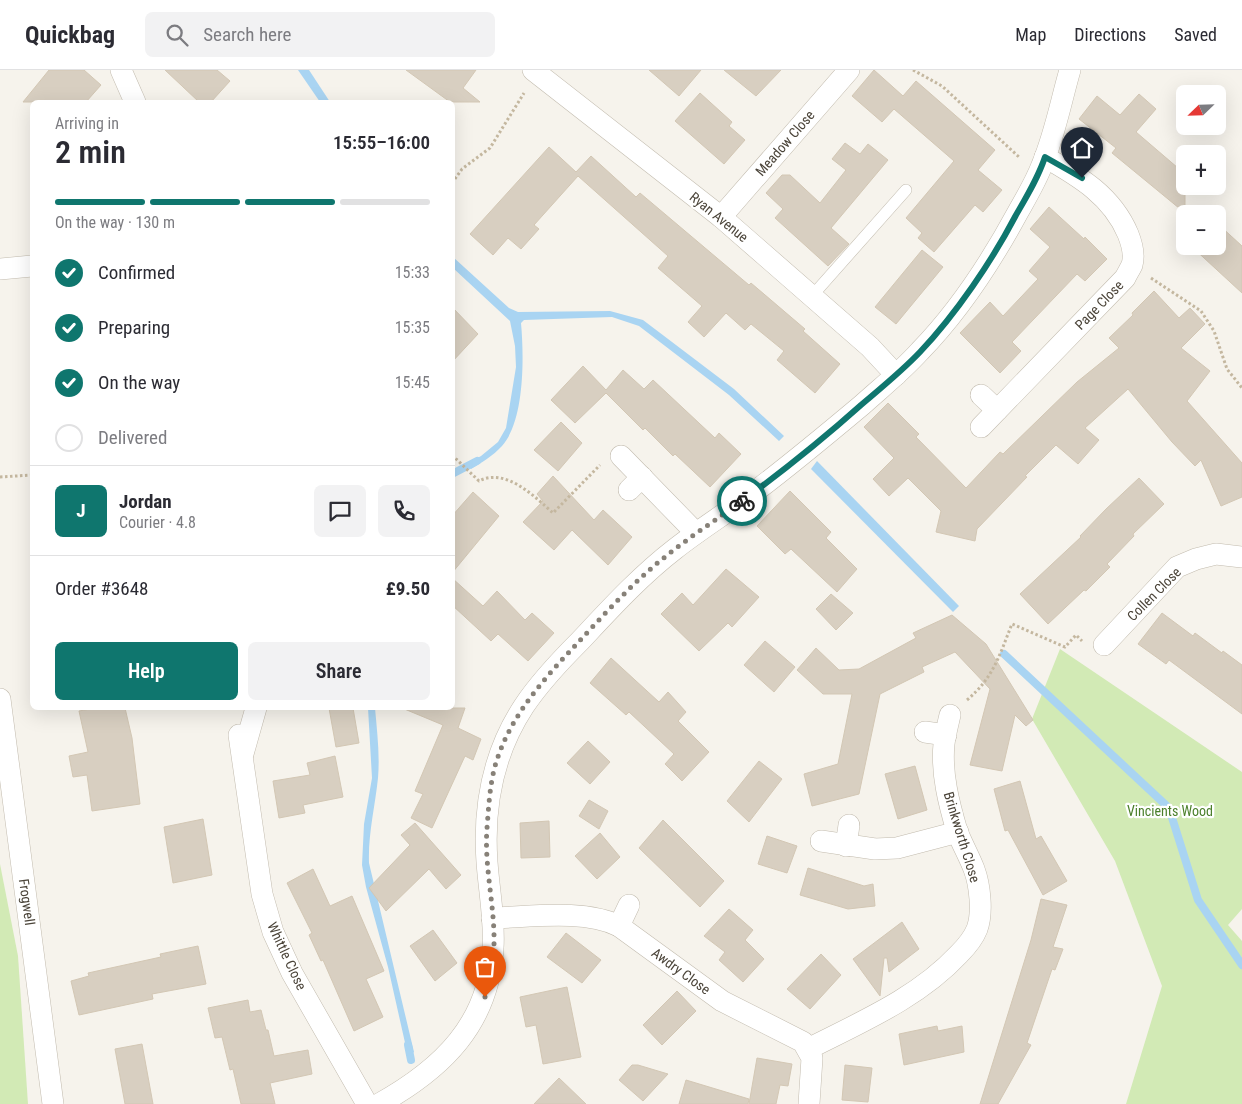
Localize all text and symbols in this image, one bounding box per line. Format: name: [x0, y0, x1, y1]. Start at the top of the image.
search box: [145, 12, 495, 57]
text: Quickbag: [25, 21, 115, 49]
icon: search: [163, 21, 191, 49]
text: Search here: [203, 23, 292, 46]
text: Map: [1015, 24, 1046, 45]
text: Directions: [1074, 24, 1146, 45]
text: Saved: [1174, 24, 1217, 45]
north arrow: [1176, 85, 1226, 135]
map controls: [1176, 85, 1226, 255]
street label: Meadow Close: [752, 107, 818, 179]
text: Arriving in: [55, 114, 119, 133]
pin: [1061, 127, 1103, 178]
text: 15:55–16:00: [333, 131, 430, 154]
text: 2 min: [55, 133, 126, 171]
icon: home: [1068, 134, 1096, 162]
button: +: [1176, 145, 1226, 195]
street label: Ryan Avenue: [687, 189, 752, 246]
button: −: [1176, 205, 1226, 255]
text: On the way · 130 m: [55, 213, 175, 232]
icon: check: [55, 259, 83, 287]
text: Confirmed: [98, 261, 175, 284]
text: 15:33: [395, 263, 430, 282]
street label: Page Close: [1072, 277, 1127, 333]
icon: check: [55, 314, 83, 342]
text: Preparing: [98, 316, 170, 339]
text: 15:35: [395, 318, 430, 337]
icon: check: [55, 369, 83, 397]
text: On the way: [98, 371, 180, 394]
text: 15:45: [395, 373, 430, 392]
text: Delivered: [98, 426, 167, 449]
courier: [717, 476, 767, 526]
button: chat: [314, 485, 366, 537]
button: phone: [378, 485, 430, 537]
icon: bike: [728, 487, 756, 515]
text: Jordan: [119, 490, 172, 513]
text: J: [76, 499, 86, 522]
text: Courier · 4.8: [119, 513, 196, 532]
street label: Collen Close: [1124, 564, 1184, 624]
text: Order #3648: [55, 577, 148, 600]
text: £9.50: [386, 577, 430, 600]
button: Help: [55, 642, 238, 700]
button: Share: [248, 642, 430, 700]
street label: Brinkworth Close: [941, 790, 984, 885]
park label: Vincients Wood: [1127, 803, 1213, 819]
street label: Frogwell: [16, 878, 38, 926]
street label: Whittle Close: [264, 920, 310, 993]
street label: Awdry Close: [649, 944, 714, 998]
pin: [464, 946, 506, 997]
icon: bag: [471, 953, 499, 981]

